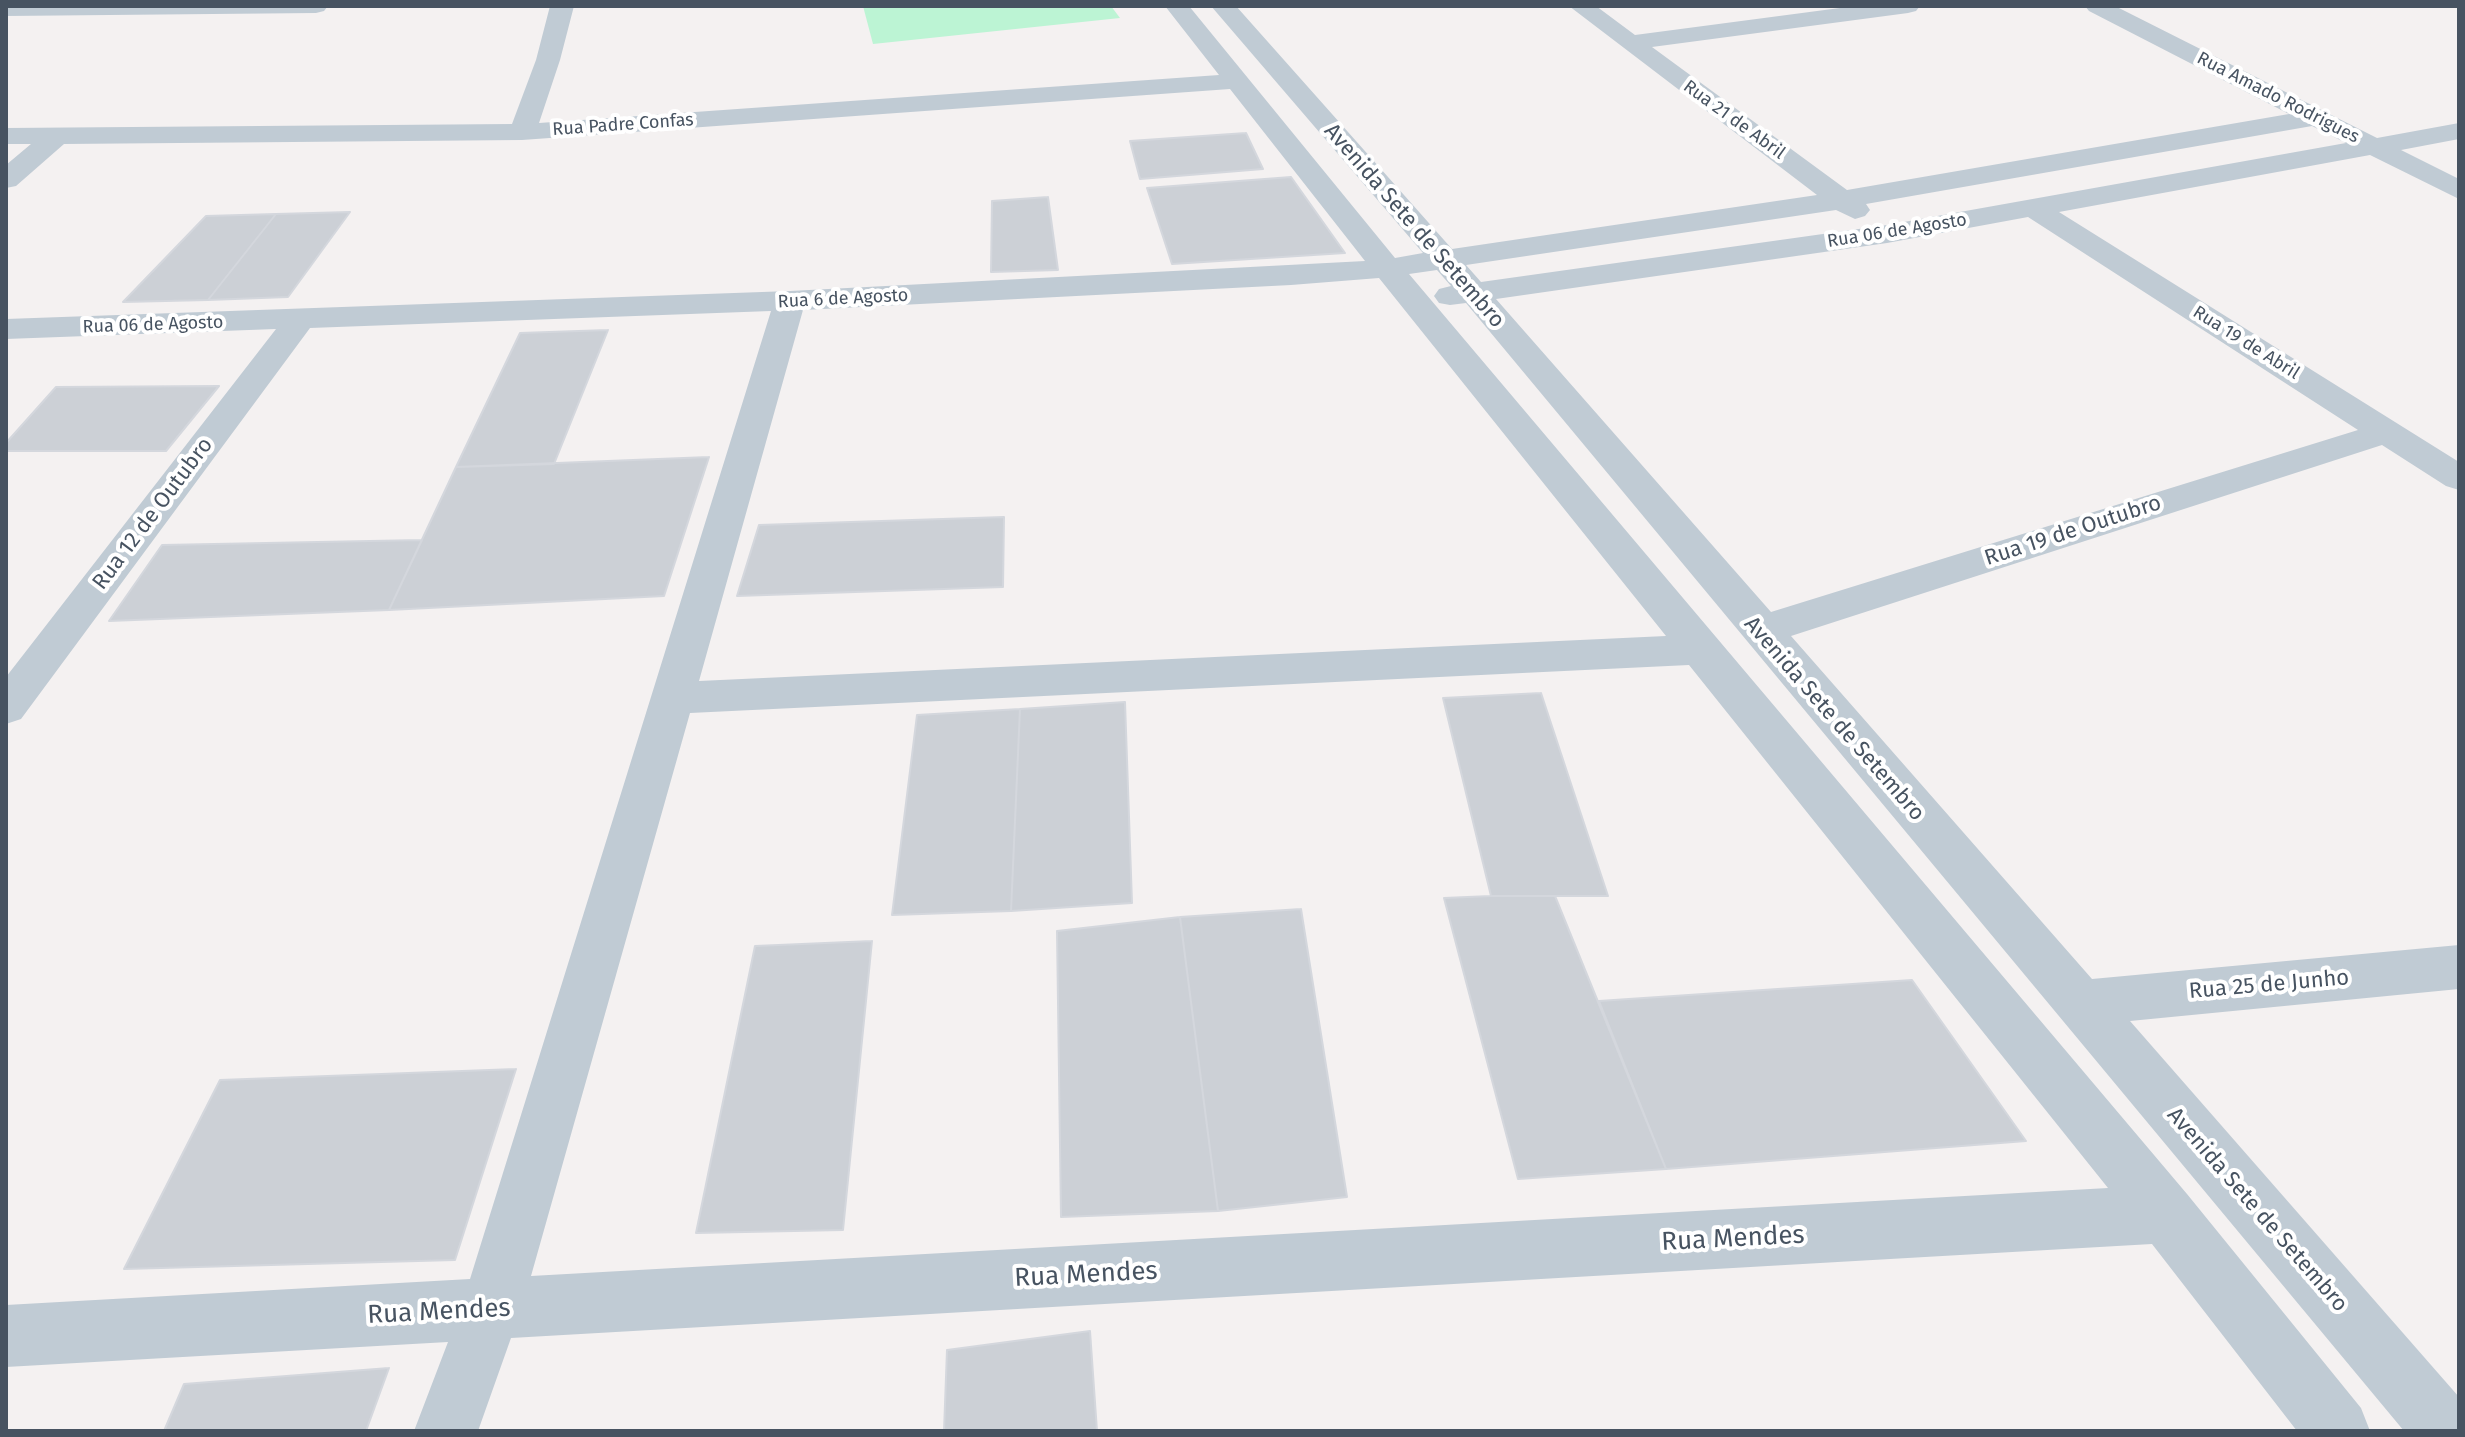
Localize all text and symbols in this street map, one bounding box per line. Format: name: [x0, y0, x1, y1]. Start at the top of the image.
street label: Rua Amado Rodrigues: [2193, 48, 2363, 148]
street label: Rua 21 de Abril: [1679, 76, 1789, 164]
street label: Rua Padre Confas: [552, 109, 694, 141]
street label: Avenida Sete de Setembro: [1318, 118, 1510, 334]
street label: Rua 06 de Agosto: [1826, 209, 1968, 253]
street label: Rua 6 de Agosto: [777, 285, 909, 313]
street label: Rua 19 de Abril: [2189, 302, 2303, 384]
street label: Rua 06 de Agosto: [82, 312, 224, 338]
street label: Rua 12 de Outubro: [87, 433, 219, 595]
street label: Rua 19 de Outubro: [1981, 490, 2165, 572]
street label: Avenida Sete de Setembro: [1738, 611, 1930, 827]
street label: Rua 25 de Junho: [2188, 965, 2350, 1005]
street label: Avenida Sete de Setembro: [2161, 1102, 2353, 1318]
street label: Rua Mendes: [1661, 1220, 1805, 1258]
street label: Rua Mendes: [1014, 1256, 1158, 1294]
street label: Rua Mendes: [367, 1293, 511, 1331]

